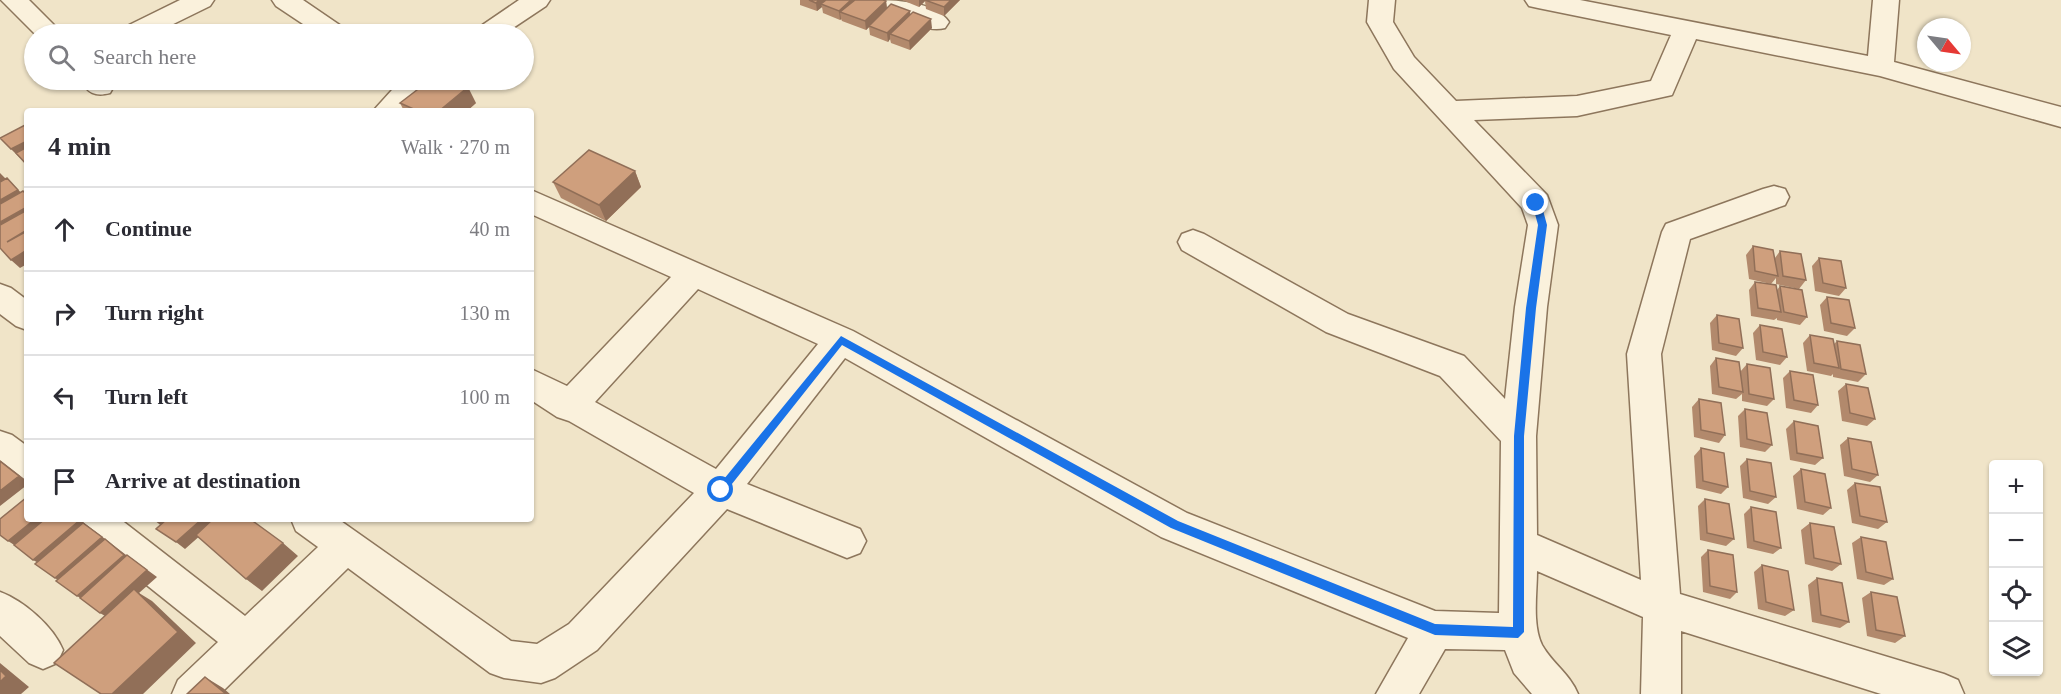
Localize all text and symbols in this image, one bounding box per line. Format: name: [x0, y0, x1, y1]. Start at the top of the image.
north arrow: [1917, 18, 1971, 72]
search box: [24, 24, 534, 90]
icon: search: [45, 41, 78, 74]
text: Search here: [93, 44, 196, 69]
text: 4 min: [48, 132, 111, 161]
text: Walk · 270 m: [401, 136, 510, 158]
route end: [1522, 189, 1548, 215]
icon: ahead: [48, 213, 81, 246]
text: Continue: [105, 216, 192, 241]
text: 40 m: [469, 218, 510, 240]
icon: right: [48, 297, 81, 330]
text: Turn right: [105, 300, 204, 325]
text: 130 m: [459, 302, 510, 324]
icon: left: [48, 381, 81, 414]
text: Turn left: [105, 384, 188, 409]
text: 100 m: [459, 386, 510, 408]
map controls: [1989, 460, 2043, 676]
button: +: [1989, 460, 2043, 514]
icon: arrive: [48, 465, 81, 498]
text: Arrive at destination: [105, 468, 301, 493]
route start: [707, 476, 733, 502]
button: −: [1989, 514, 2043, 568]
button: locate: [1989, 568, 2043, 622]
button: layers: [1989, 622, 2043, 676]

